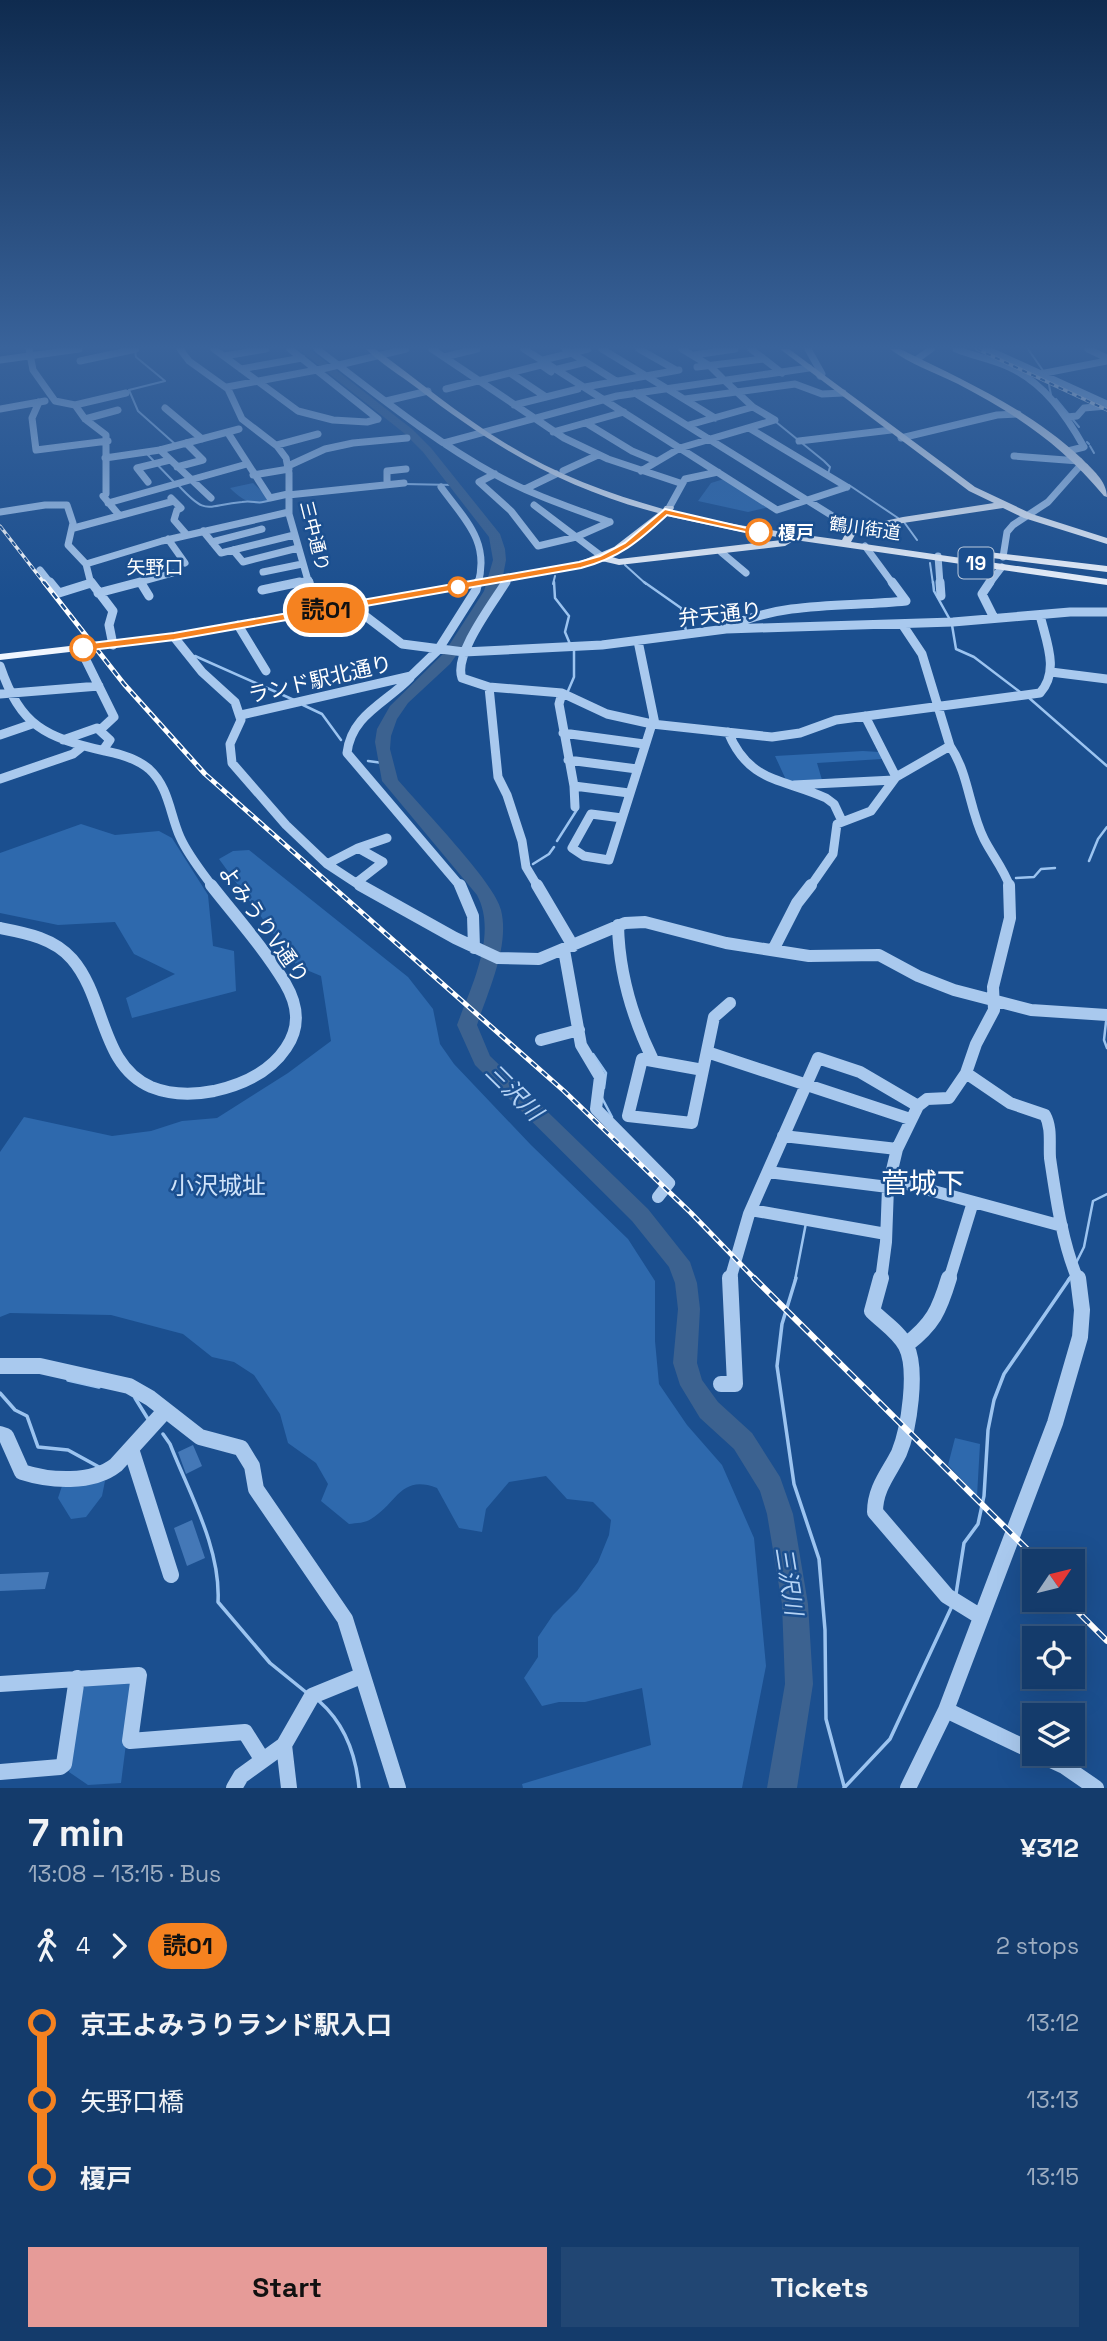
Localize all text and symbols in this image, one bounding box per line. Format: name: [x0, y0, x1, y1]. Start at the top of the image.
street label: 三中通り: [295, 498, 335, 574]
street label: 鶴川街道: [828, 512, 902, 544]
marker: 榎戸: [746, 519, 772, 545]
place label: 榎戸: [778, 521, 814, 544]
road number: 19: [958, 548, 993, 578]
district label: 矢野口: [126, 555, 184, 580]
unlabelled marker: [448, 577, 468, 597]
line badge: 読01: [286, 587, 366, 633]
text: 読01: [301, 594, 351, 625]
street label: 弁天通り: [677, 596, 763, 632]
unlabelled marker: [70, 635, 96, 661]
street label: ランド駅北通り: [245, 649, 395, 709]
street label: よみうりV通り: [213, 859, 315, 989]
water label: 三沢川: [479, 1057, 551, 1129]
district label: 菅城下: [881, 1165, 965, 1201]
park label: 小沢城址: [170, 1170, 266, 1201]
water label: 三沢川: [769, 1545, 810, 1620]
north arrow: [1022, 1549, 1085, 1612]
map controls: [1022, 1549, 1085, 1766]
button: locate: [1022, 1626, 1085, 1689]
button: layers: [1022, 1703, 1085, 1766]
text: 7 min: [28, 1809, 125, 1857]
text: ¥312: [1020, 1831, 1079, 1865]
text: 13:08 – 13:15 · Bus: [28, 1859, 221, 1889]
icon: walk: [28, 1927, 66, 1965]
icon: forward: [100, 1927, 138, 1965]
text: 読01: [162, 1930, 213, 1961]
text: 4: [76, 1931, 90, 1961]
text: 2 stops: [996, 1931, 1079, 1961]
text: 京王よみうりランド駅入口: [80, 2008, 392, 2042]
text: 13:12: [1026, 2008, 1079, 2038]
text: 矢野口橋: [80, 2085, 184, 2119]
text: 13:13: [1026, 2085, 1079, 2115]
text: 榎戸: [80, 2162, 132, 2196]
text: 13:15: [1026, 2162, 1079, 2192]
button: Start: [28, 2247, 547, 2327]
button: Tickets: [561, 2247, 1079, 2327]

